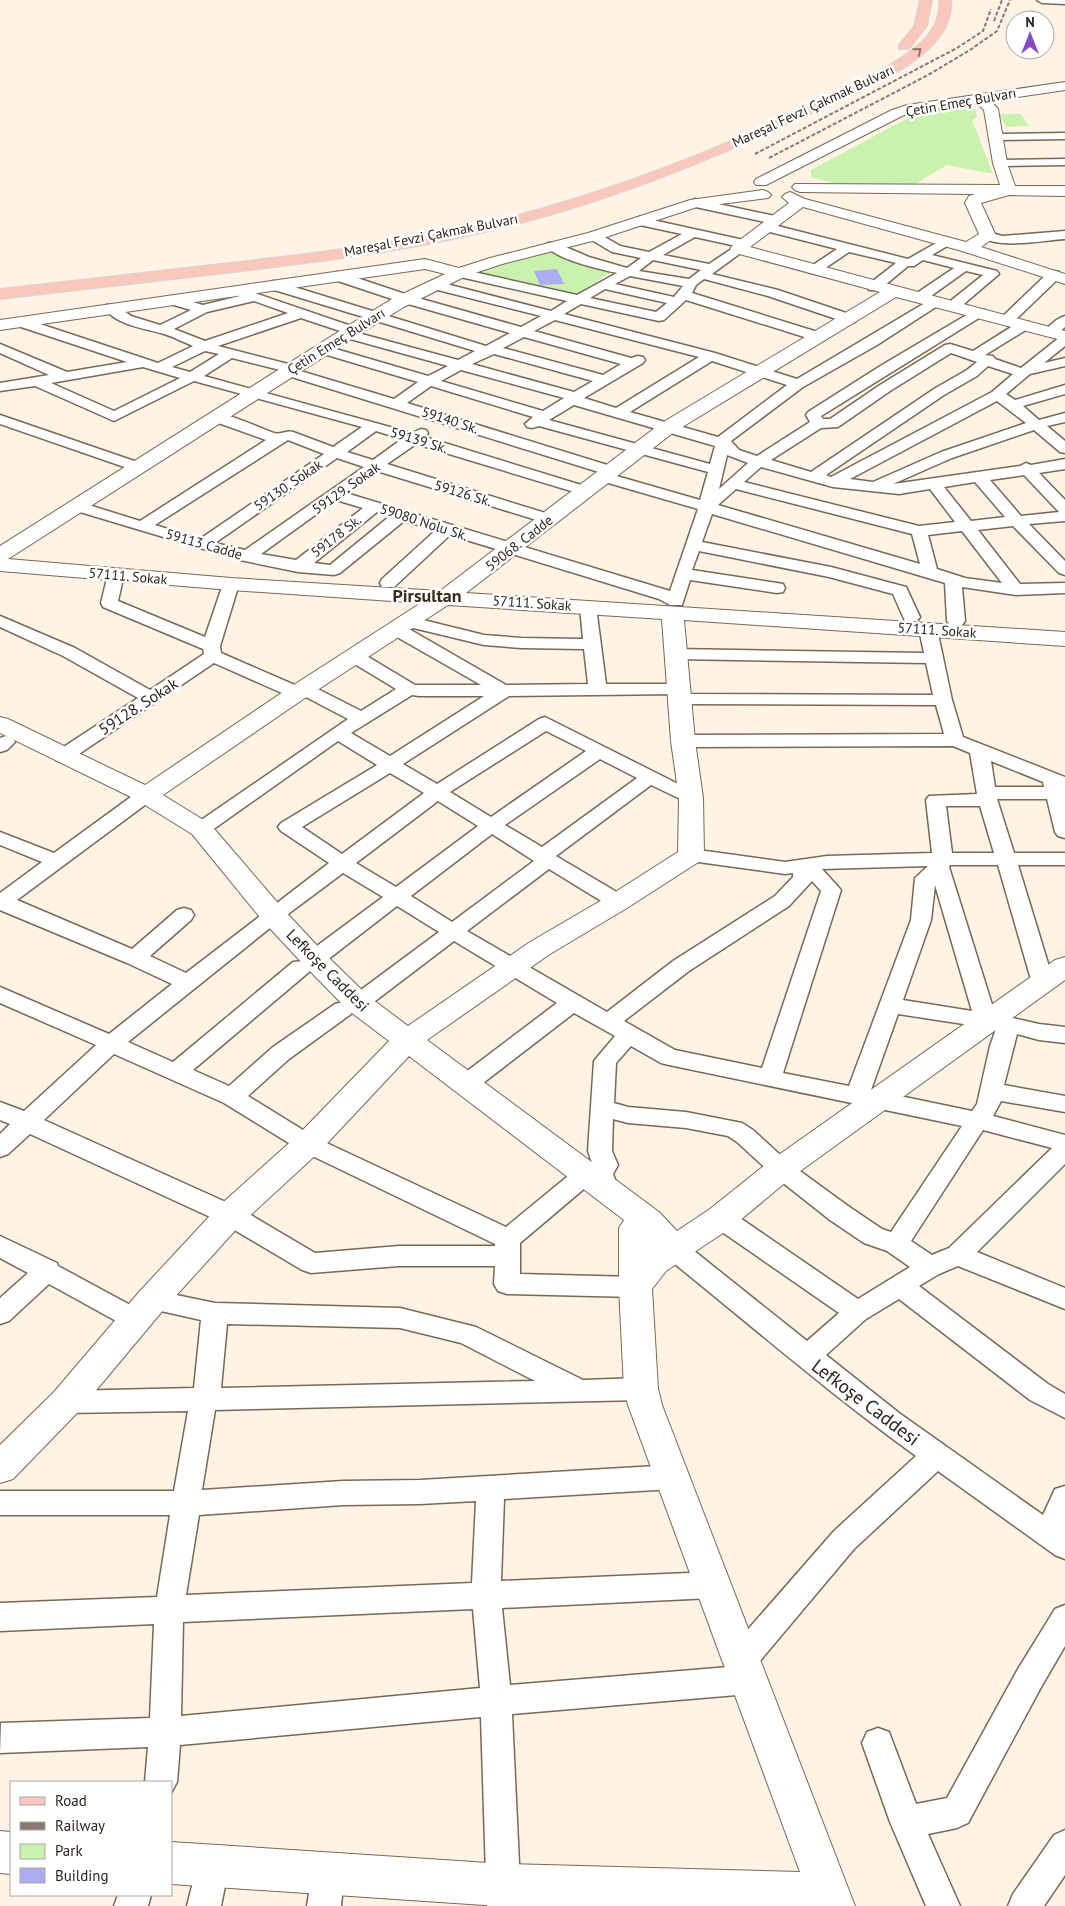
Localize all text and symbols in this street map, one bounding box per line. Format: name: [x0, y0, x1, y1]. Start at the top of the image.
north arrow: [1005, 10, 1055, 60]
text: N: [1025, 13, 1035, 31]
one-way arrow: [912, 48, 921, 57]
street label: Mareşal Fevzi Çakmak Bulvarı: [729, 61, 897, 151]
street label: Çetin Emeç Bulvarı: [904, 83, 1018, 121]
street label: Mareşal Fevzi Çakmak Bulvarı: [343, 209, 519, 261]
street label: Çetin Emeç Bulvarı: [284, 304, 388, 378]
street label: 59140 Sk.: [419, 402, 481, 438]
street label: 59139 Sk.: [388, 423, 450, 457]
street label: 59130. Sokak: [250, 455, 326, 515]
street label: 59129. Sokak: [308, 458, 384, 518]
street label: 59126 Sk.: [432, 476, 494, 510]
street label: 59080 Nolu Sk.: [378, 499, 470, 545]
street label: 59178 Sk.: [307, 511, 365, 561]
street label: 59068. Cadde: [482, 511, 556, 575]
street label: 59113 Cadde: [164, 524, 244, 564]
street label: 57111. Sokak: [88, 564, 168, 588]
district label: Pirsultan: [392, 584, 462, 607]
street label: 57111. Sokak: [492, 591, 572, 615]
street label: 57111. Sokak: [897, 618, 977, 642]
street label: 59128. Sokak: [95, 673, 182, 739]
street label: Lefkoşe Caddesi: [282, 924, 374, 1016]
street label: Lefkoşe Caddesi: [807, 1353, 925, 1451]
legend: [10, 1781, 172, 1896]
text: Road: [55, 1791, 87, 1810]
text: Railway: [55, 1816, 105, 1835]
text: Park: [55, 1841, 83, 1860]
text: Building: [55, 1866, 109, 1885]

